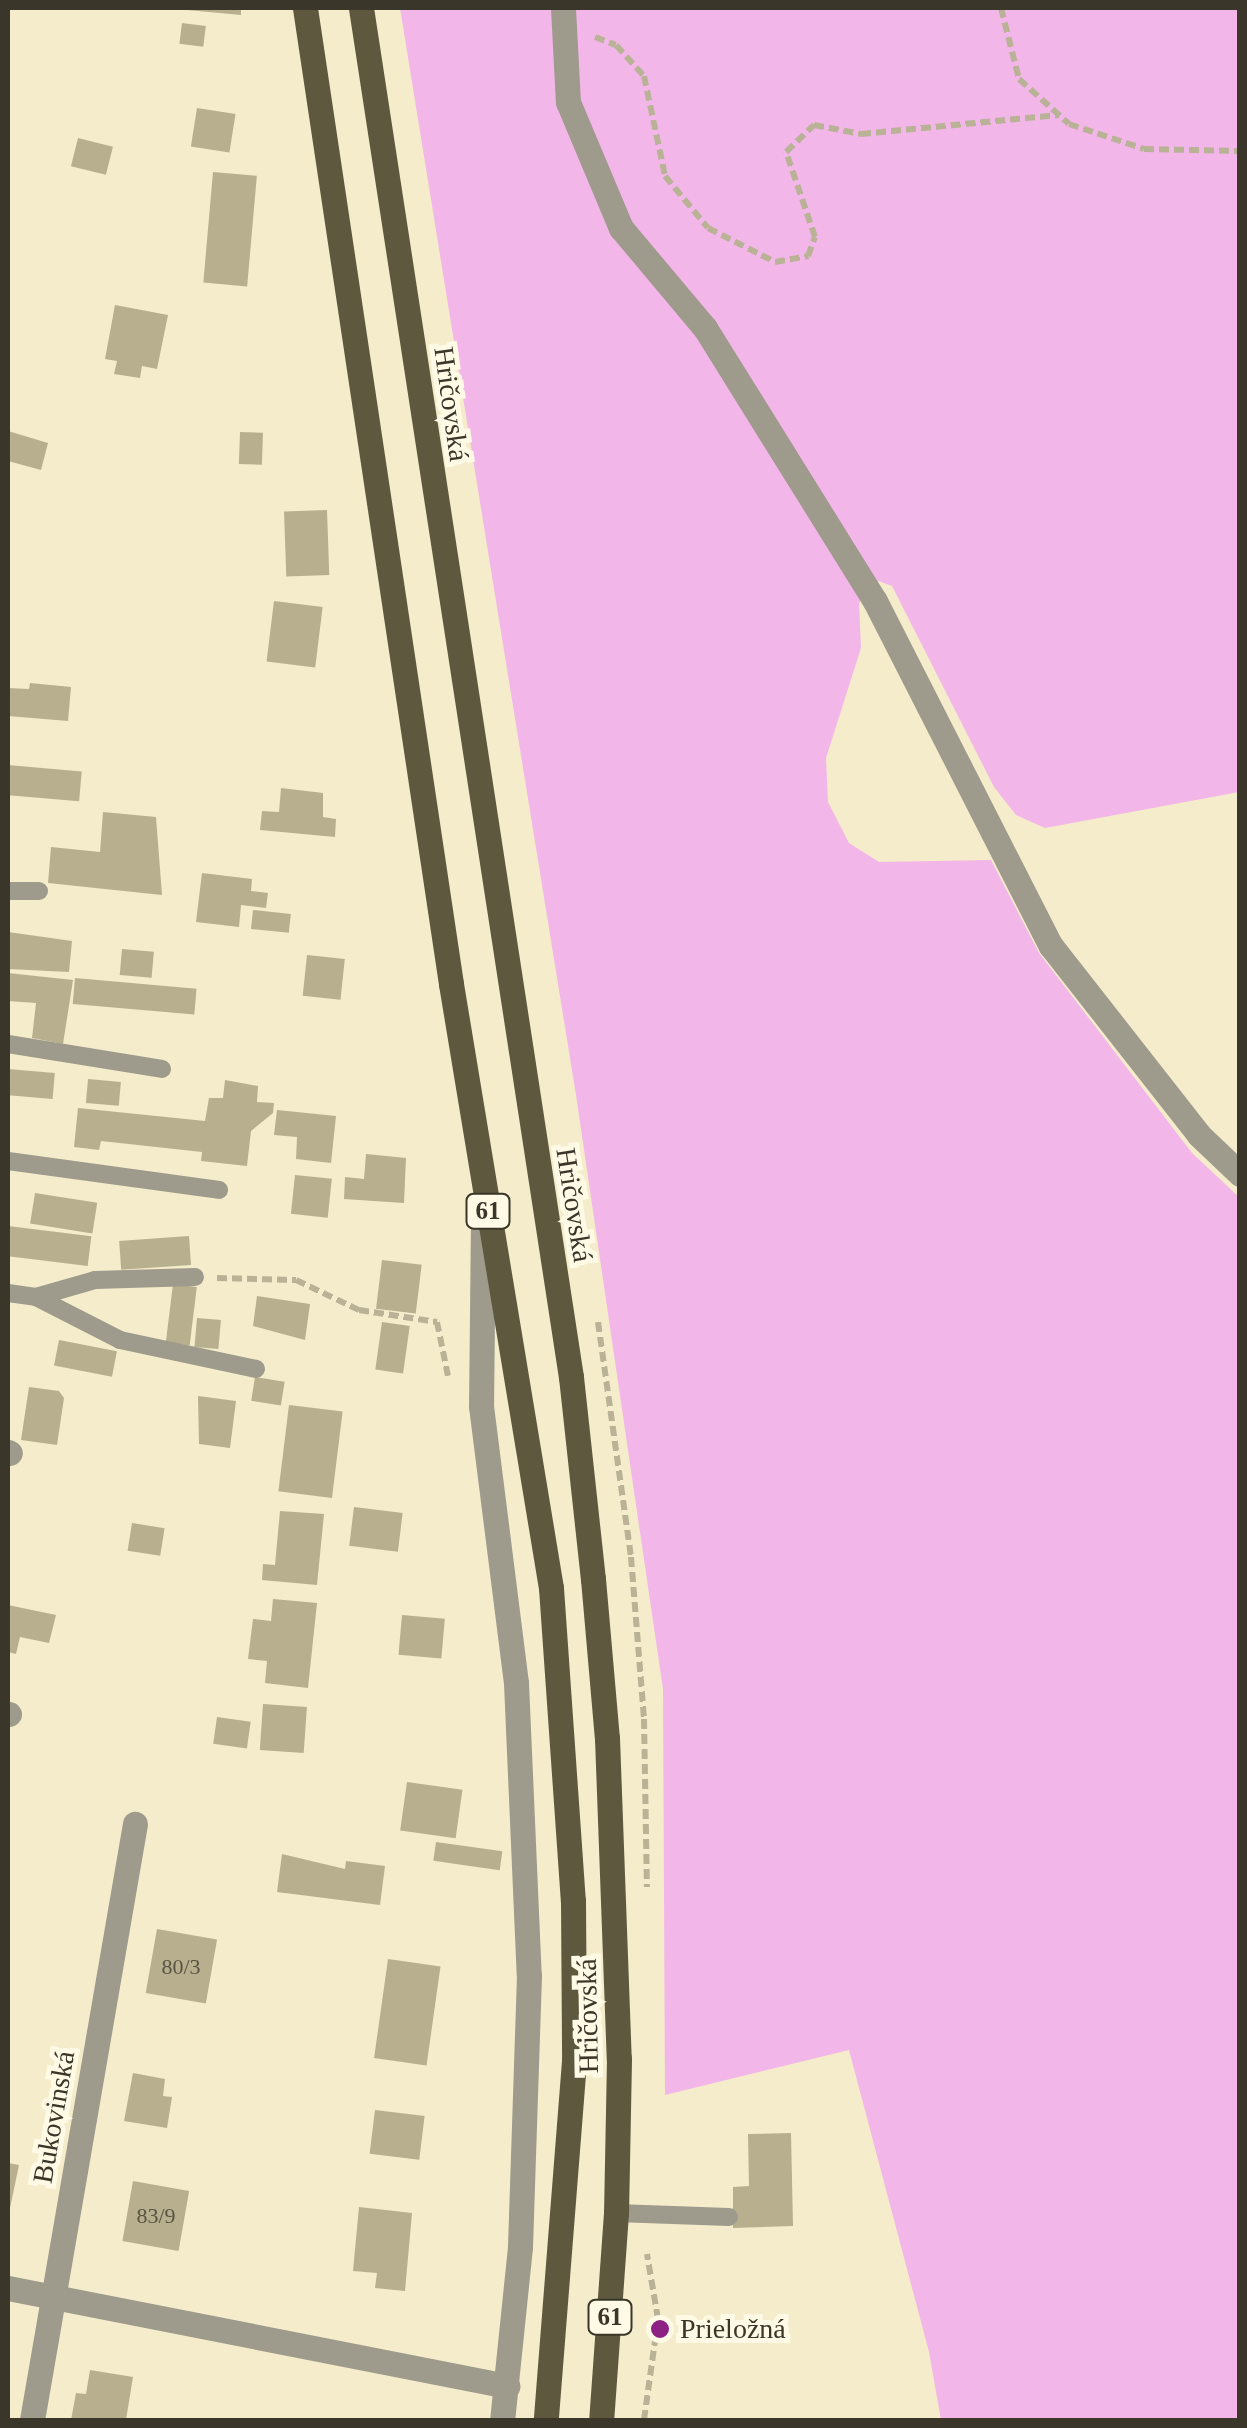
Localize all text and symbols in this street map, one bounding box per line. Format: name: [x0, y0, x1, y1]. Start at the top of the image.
street label: Hričovská: [426, 345, 476, 463]
street label: Hričovská: [548, 1146, 600, 1264]
road number: 61: [466, 1191, 510, 1231]
house number: 80/3: [161, 1954, 201, 1980]
street label: Hričovská: [570, 1958, 606, 2074]
street label: Bukovinská: [26, 2048, 82, 2186]
house number: 83/9: [136, 2203, 176, 2229]
road number: 61: [588, 2297, 632, 2337]
place label: Prieložná: [680, 2312, 786, 2346]
marker: Prieložná: [649, 2318, 671, 2340]

